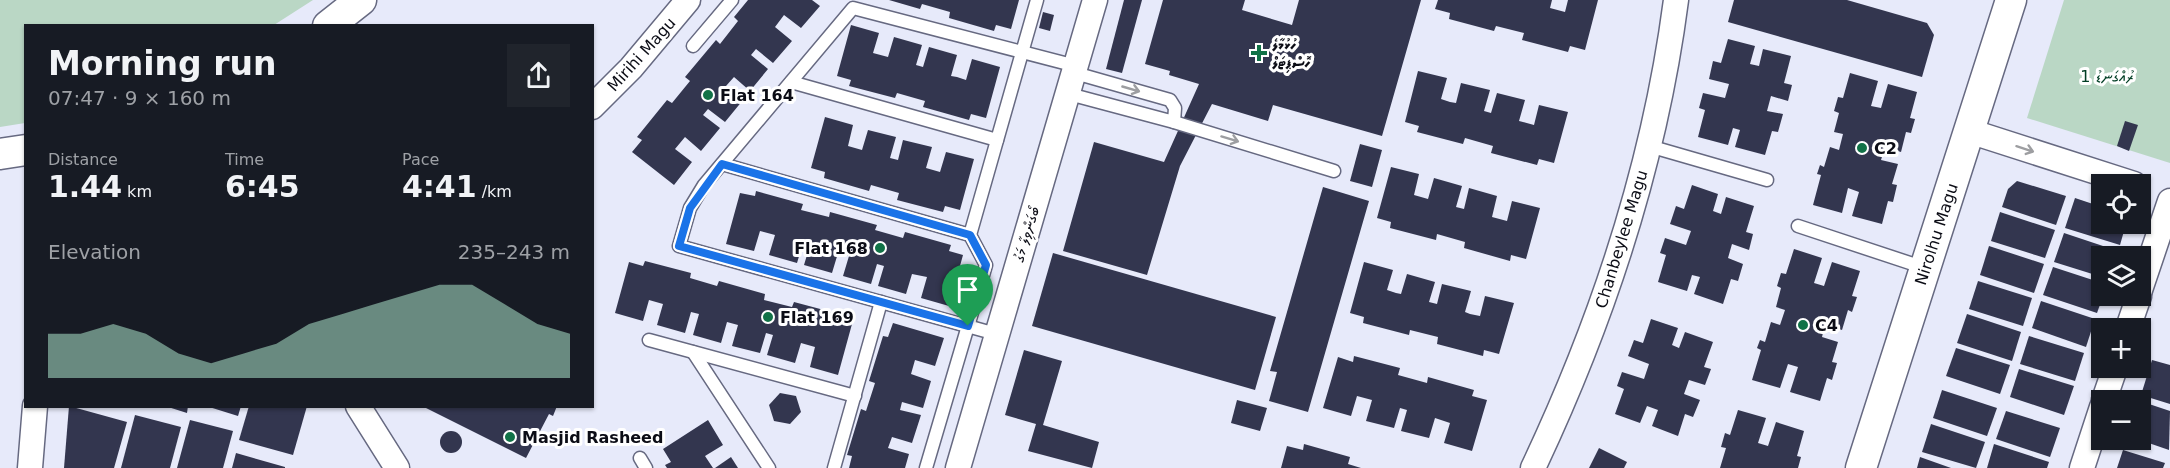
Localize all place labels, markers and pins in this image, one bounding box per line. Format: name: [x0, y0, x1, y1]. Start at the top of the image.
place label: ހުޅުމާލެ ހޮސްޕިޓަލް: [1271, 35, 1312, 74]
marker: ހުޅުމާލެ ހޮސްޕިޓަލް: [1250, 44, 1268, 62]
place label: Flat 164: [720, 86, 794, 105]
marker: Flat 164: [701, 88, 715, 102]
place label: C2: [1874, 139, 1897, 158]
marker: C2: [1855, 141, 1869, 155]
place label: Flat 168: [794, 239, 868, 258]
marker: Flat 168: [873, 241, 887, 255]
pin: [942, 264, 993, 326]
place label: Flat 169: [780, 308, 854, 327]
marker: Flat 169: [761, 310, 775, 324]
place label: C4: [1815, 316, 1838, 335]
marker: C4: [1796, 318, 1810, 332]
place label: Masjid Rasheed: [522, 428, 663, 447]
marker: Masjid Rasheed: [503, 430, 517, 444]

